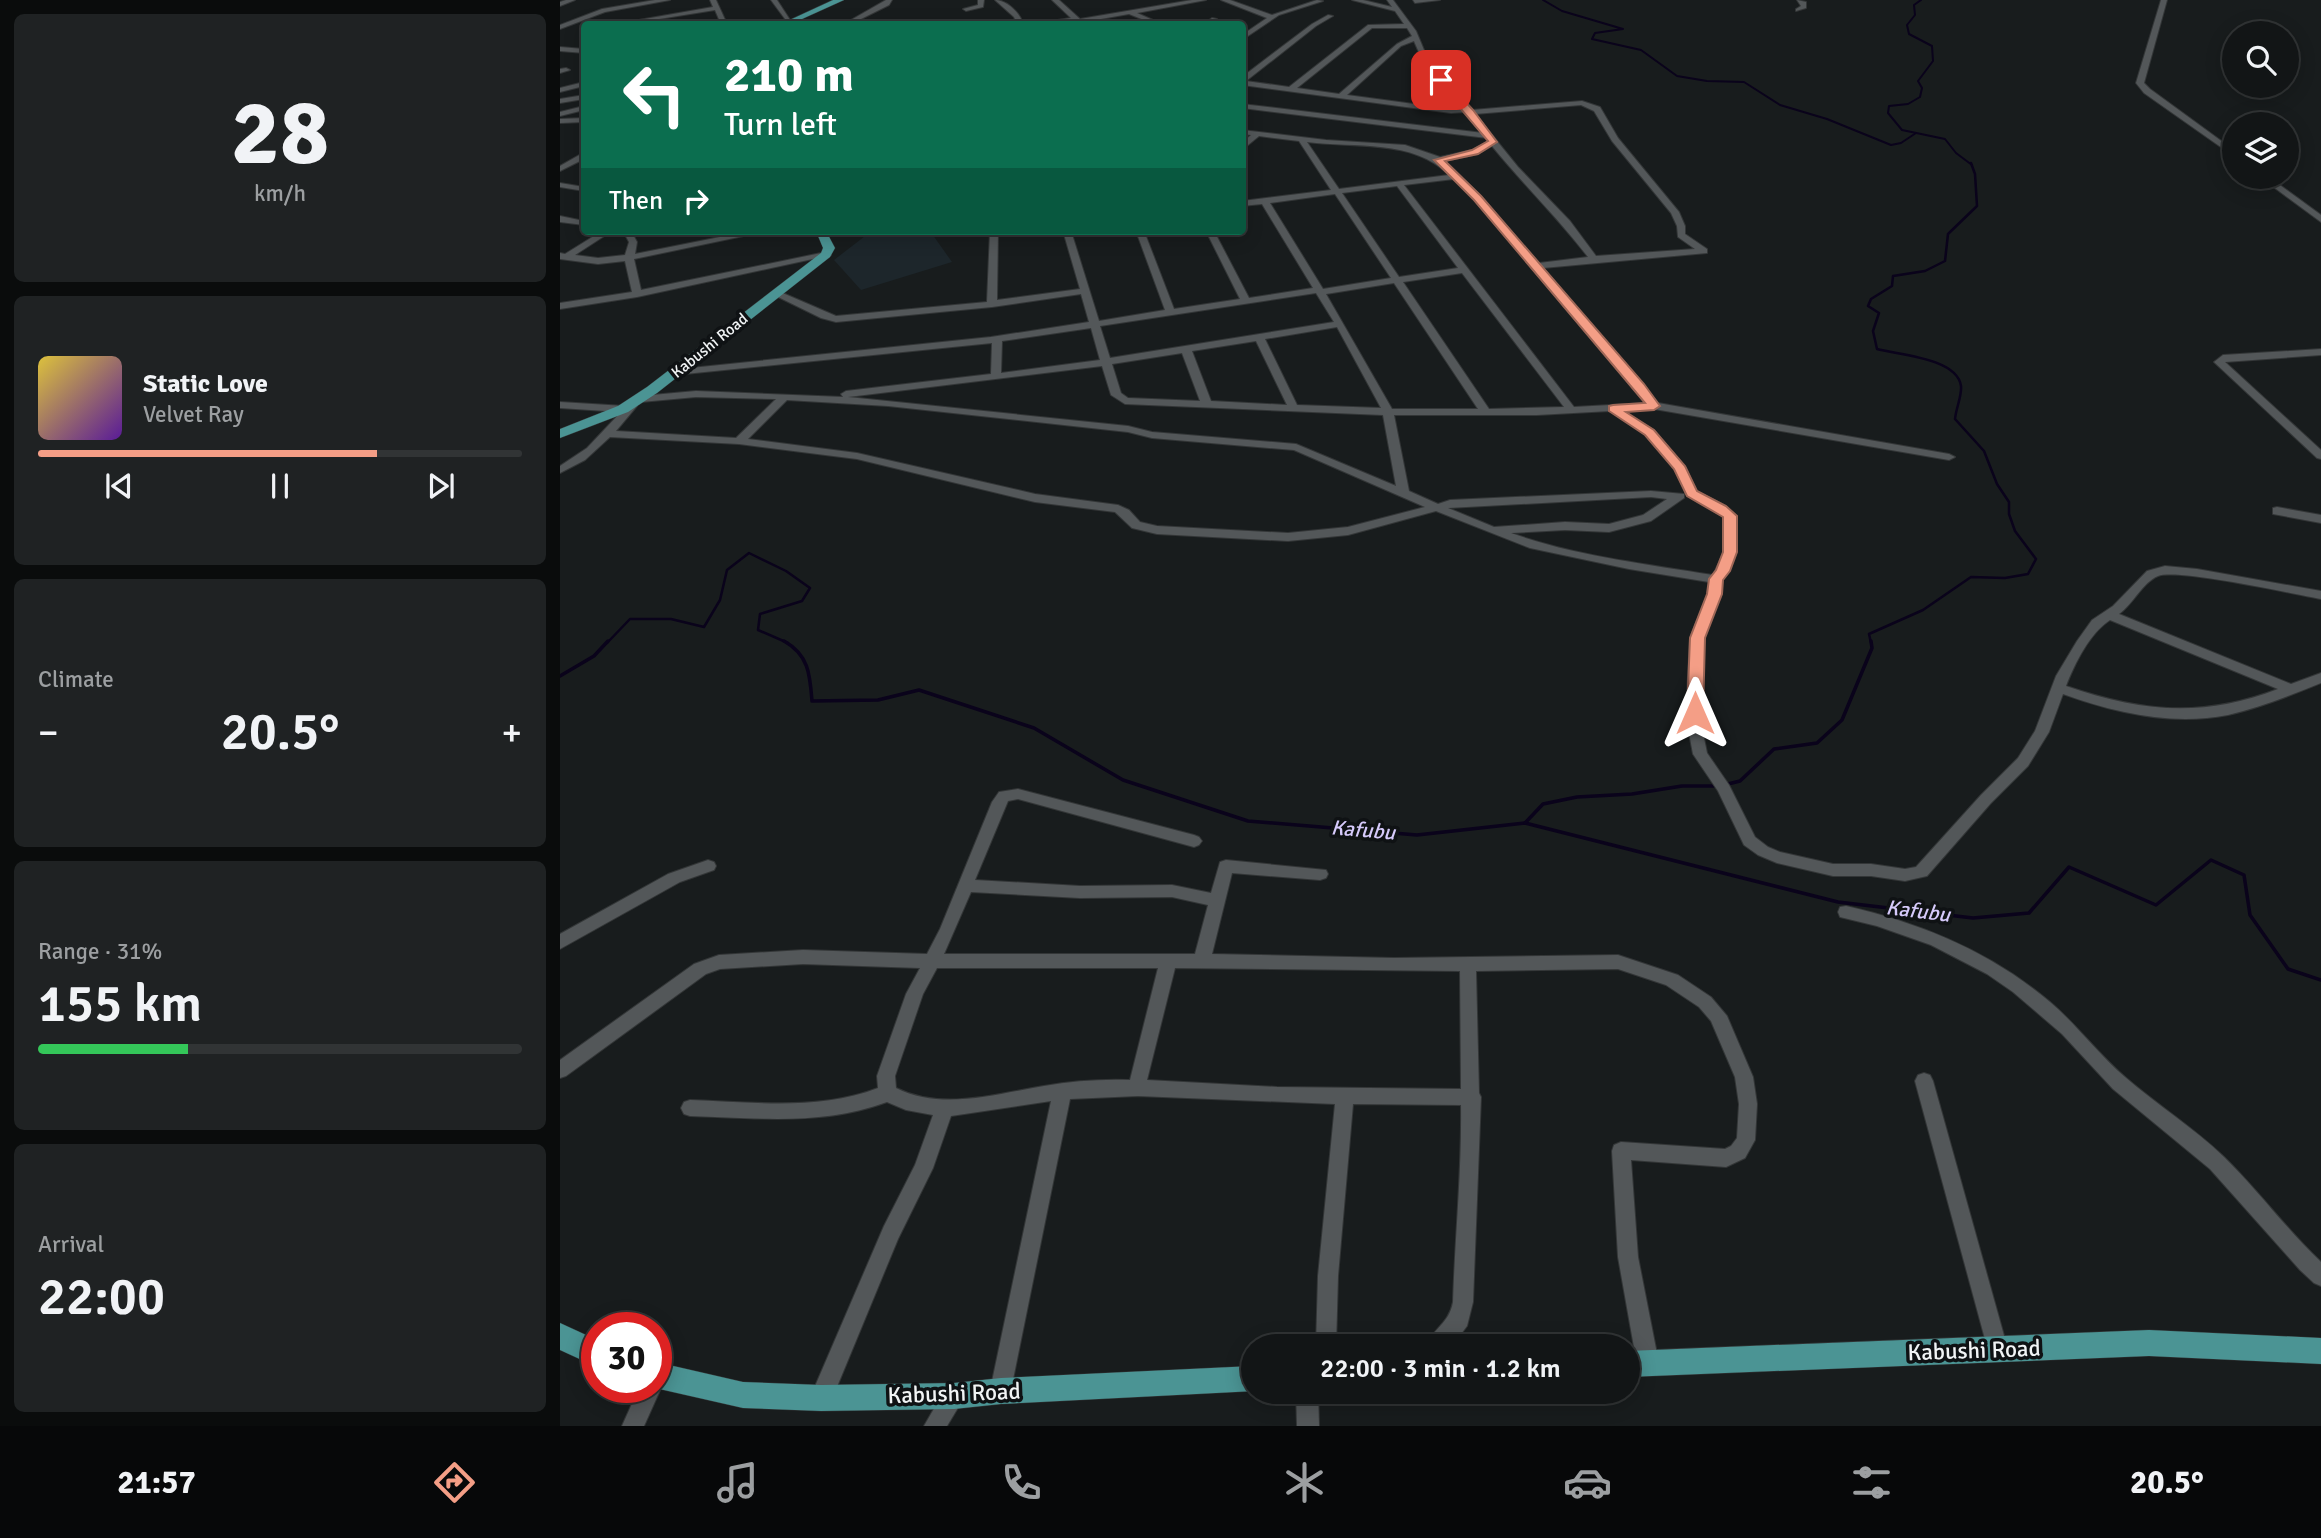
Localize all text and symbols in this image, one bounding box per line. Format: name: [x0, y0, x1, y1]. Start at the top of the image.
map controls: [2222, 21, 2299, 189]
button: search: [2222, 21, 2299, 98]
text: 210 m: [724, 45, 854, 105]
icon: left: [609, 49, 700, 140]
pin: [1411, 50, 1471, 110]
icon: arrive: [1422, 61, 1460, 99]
text: 28: [231, 77, 329, 190]
text: Turn left: [724, 105, 837, 144]
button: layers: [2222, 112, 2299, 189]
text: km/h: [254, 179, 306, 208]
icon: right: [677, 182, 715, 220]
text: Then: [609, 185, 663, 217]
street label: Kabushi Road: [667, 309, 752, 383]
text: Static Love: [143, 368, 268, 400]
text: Velvet Ray: [143, 400, 244, 429]
icon: previous: [100, 467, 138, 505]
icon: pause: [261, 467, 299, 505]
icon: next: [422, 467, 460, 505]
text: Climate: [38, 665, 114, 694]
position arrow: [1658, 676, 1732, 750]
text: 20.5°: [221, 700, 339, 764]
text: −: [38, 709, 59, 756]
text: +: [501, 709, 522, 756]
water label: Kafubu: [1330, 814, 1398, 846]
water label: Kafubu: [1885, 894, 1953, 928]
text: Range · 31%: [38, 937, 162, 966]
text: 155 km: [38, 972, 202, 1036]
text: Arrival: [38, 1230, 104, 1259]
text: 22:00: [38, 1265, 165, 1329]
speed limit sign: 30: [581, 1312, 672, 1403]
street label: Kabushi Road: [1907, 1334, 2041, 1367]
text: 22:00 · 3 min · 1.2 km: [1320, 1353, 1561, 1385]
street label: Kabushi Road: [887, 1377, 1021, 1410]
icon: directions: [430, 1458, 479, 1507]
icon: music: [713, 1458, 762, 1507]
icon: phone: [997, 1458, 1046, 1507]
icon: climate: [1280, 1458, 1329, 1507]
icon: car: [1563, 1458, 1612, 1507]
icon: filters: [1847, 1458, 1896, 1507]
text: 21:57: [117, 1463, 196, 1502]
text: 20.5°: [2130, 1463, 2204, 1502]

